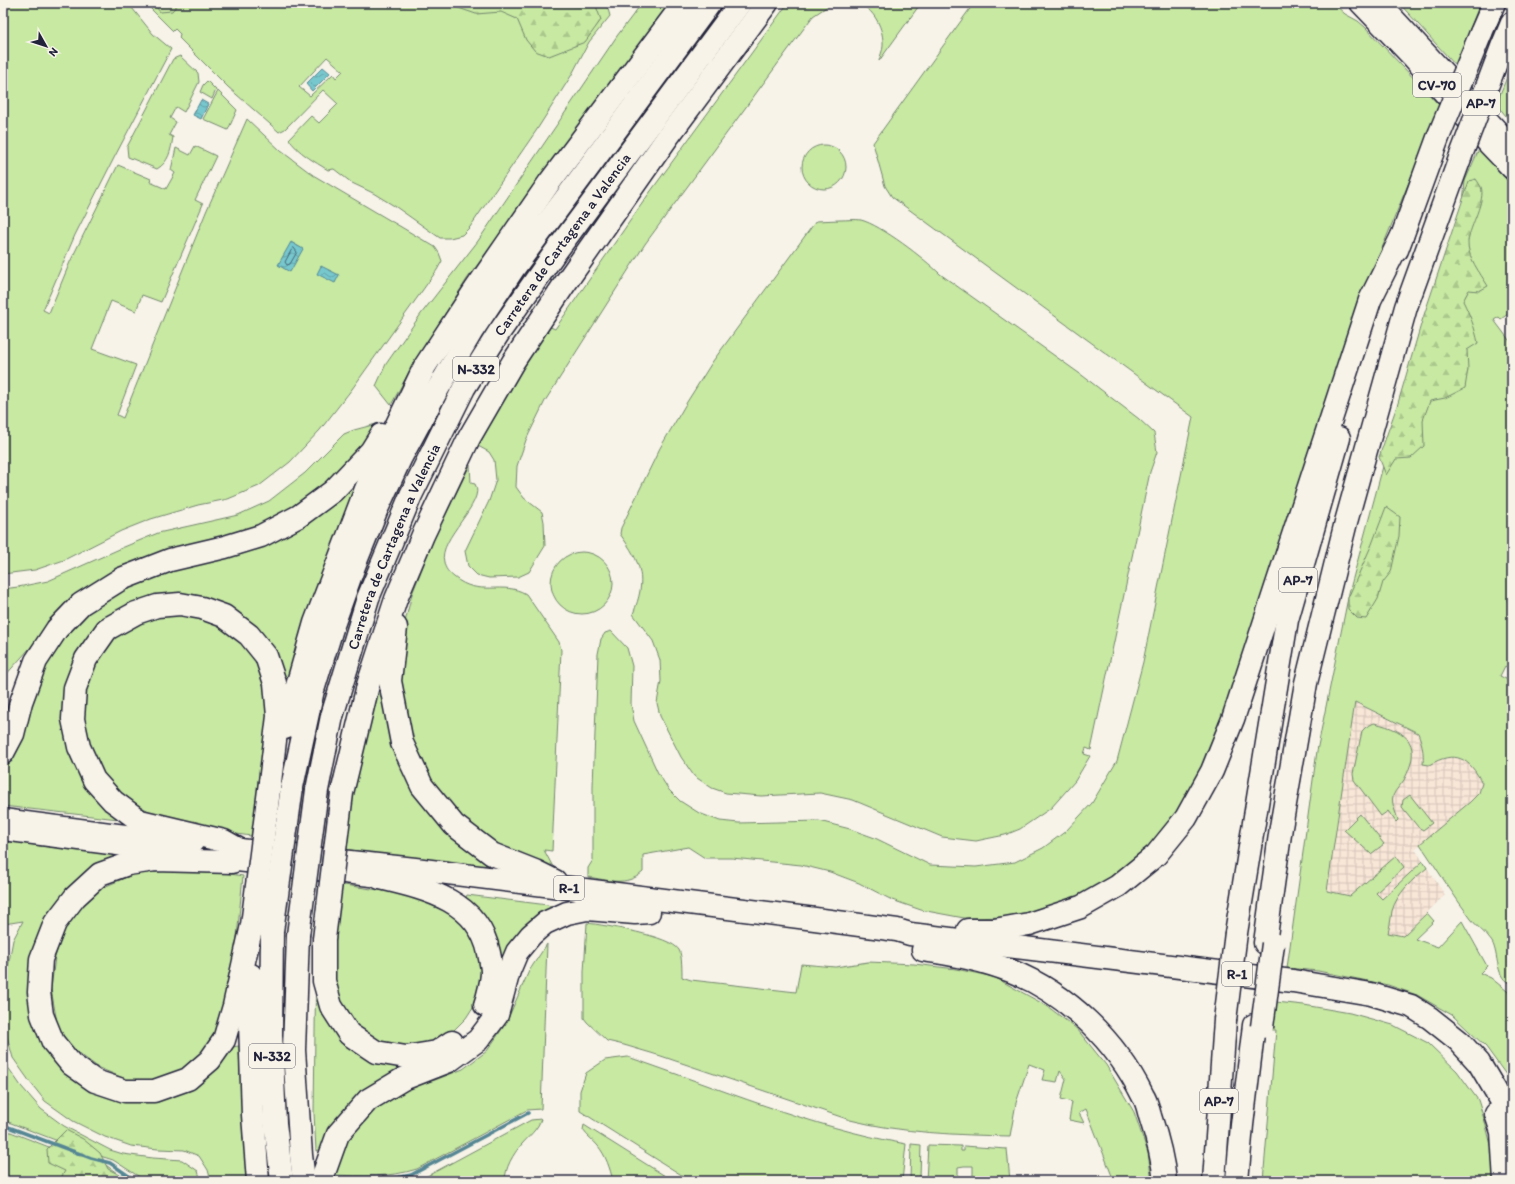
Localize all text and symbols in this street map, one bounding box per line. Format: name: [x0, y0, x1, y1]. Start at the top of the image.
north arrow: [26, 26, 66, 66]
text: N: [46, 45, 61, 59]
road number: CV-70: [1413, 73, 1461, 97]
road number: AP-7: [1462, 91, 1500, 115]
street label: Carretera de Cartagena a Valencia: [490, 149, 635, 340]
road number: N-332: [453, 357, 499, 381]
street label: Carretera de Cartagena a Valencia: [344, 440, 444, 652]
road number: AP-7: [1279, 568, 1317, 592]
road number: R-1: [554, 876, 584, 900]
road number: R-1: [1222, 962, 1252, 986]
road number: N-332: [249, 1044, 295, 1068]
road number: AP-7: [1200, 1089, 1238, 1113]

